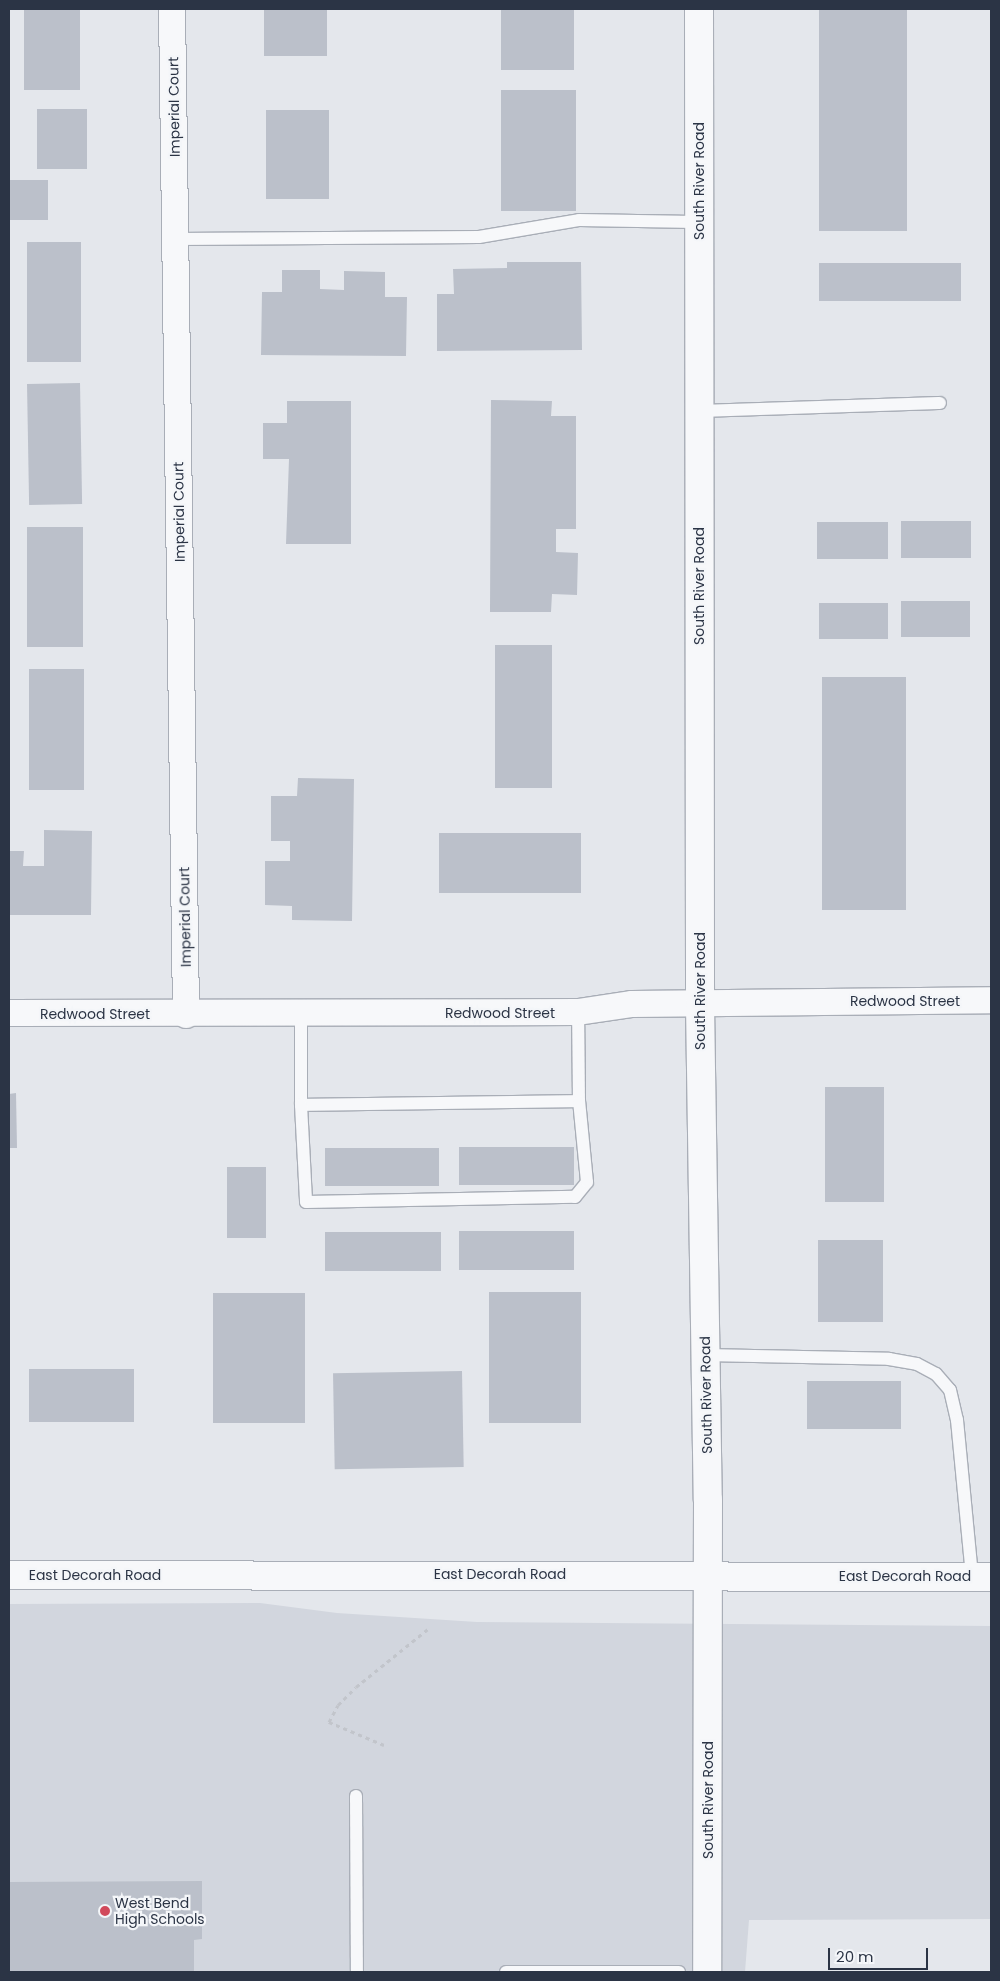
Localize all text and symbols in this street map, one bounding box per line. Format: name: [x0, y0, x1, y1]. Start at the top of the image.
street label: Imperial Court: [165, 57, 183, 157]
street label: South River Road: [691, 122, 707, 240]
street label: Imperial Court: [170, 462, 188, 562]
street label: South River Road: [691, 527, 707, 645]
street label: Imperial Court: [176, 867, 194, 967]
street label: South River Road: [692, 932, 708, 1050]
street label: Redwood Street: [850, 993, 960, 1009]
street label: Redwood Street: [445, 1005, 555, 1021]
street label: Redwood Street: [40, 1006, 150, 1022]
street label: South River Road: [697, 1336, 715, 1454]
street label: East Decorah Road: [434, 1566, 566, 1582]
street label: East Decorah Road: [29, 1567, 161, 1583]
street label: East Decorah Road: [839, 1568, 971, 1584]
street label: South River Road: [700, 1741, 716, 1859]
place label: West Bend High Schools: [115, 1895, 205, 1928]
marker: West Bend High Schools: [99, 1905, 111, 1917]
scale bar: [830, 1938, 930, 1970]
text: 20 m: [836, 1946, 874, 1967]

